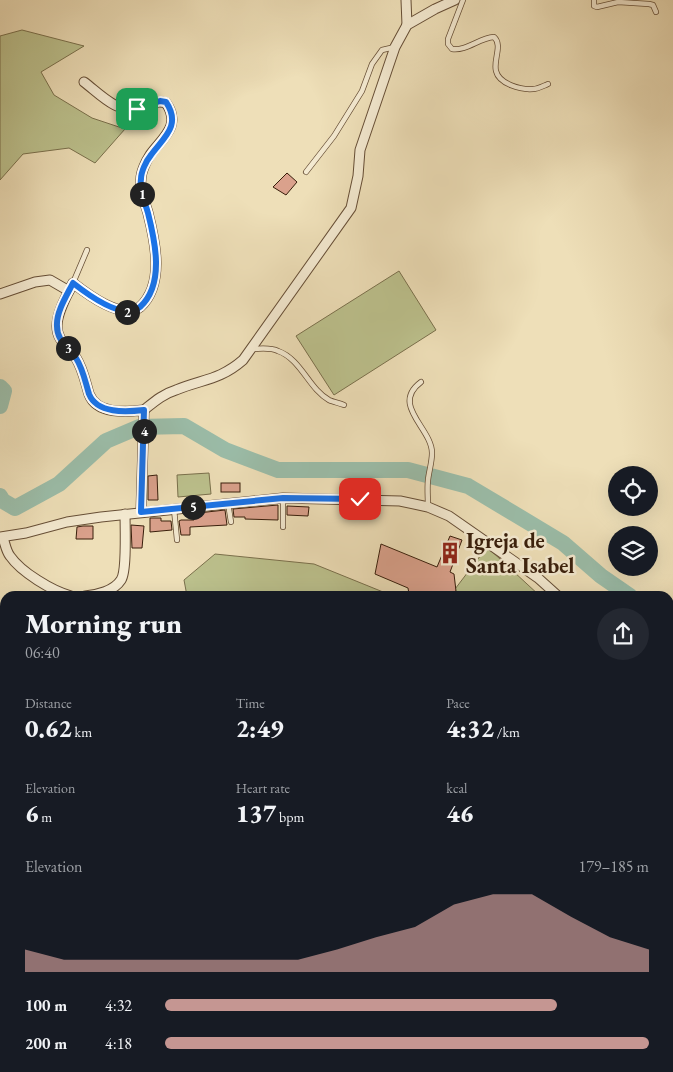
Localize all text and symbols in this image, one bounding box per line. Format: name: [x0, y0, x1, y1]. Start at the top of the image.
pin: [116, 88, 158, 130]
icon: arrive: [123, 95, 151, 123]
pin: 1: [130, 182, 154, 206]
text: 1: [139, 185, 146, 203]
pin: 2: [114, 300, 140, 324]
text: 2: [124, 303, 131, 321]
pin: 3: [56, 336, 80, 360]
text: 3: [65, 339, 72, 357]
pin: 4: [132, 418, 156, 444]
text: 4: [141, 422, 148, 440]
map controls: [608, 466, 658, 576]
button: locate: [608, 466, 658, 516]
pin: [339, 478, 381, 520]
icon: check: [346, 485, 374, 513]
pin: 5: [180, 494, 206, 520]
text: 5: [190, 498, 197, 516]
place label: Igreja de Santa Isabel: [466, 526, 575, 580]
button: layers: [608, 526, 658, 576]
building icon: Igreja de Santa Isabel: [437, 540, 463, 566]
text: Morning run: [25, 605, 182, 641]
button: share: [597, 608, 649, 660]
text: 06:40: [25, 642, 60, 663]
text: Distance: [25, 694, 72, 712]
text: Time: [236, 694, 265, 712]
text: Pace: [446, 694, 470, 712]
text: 0.62: [25, 712, 72, 744]
text: 2:49: [236, 712, 283, 744]
text: 4:32: [446, 712, 494, 744]
text: km: [72, 723, 92, 741]
text: /km: [494, 723, 520, 741]
text: Elevation: [25, 779, 75, 797]
text: Heart rate: [236, 779, 290, 797]
text: kcal: [446, 779, 467, 797]
text: 6: [25, 797, 39, 829]
text: 137: [236, 797, 276, 829]
text: 46: [446, 797, 473, 829]
text: m: [39, 808, 52, 826]
text: bpm: [276, 808, 304, 826]
text: Elevation: [25, 856, 83, 877]
text: 179–185 m: [578, 856, 649, 877]
text: 100 m: [25, 995, 67, 1016]
text: 4:32: [105, 995, 132, 1016]
text: 200 m: [25, 1033, 67, 1054]
text: 4:18: [105, 1033, 132, 1054]

